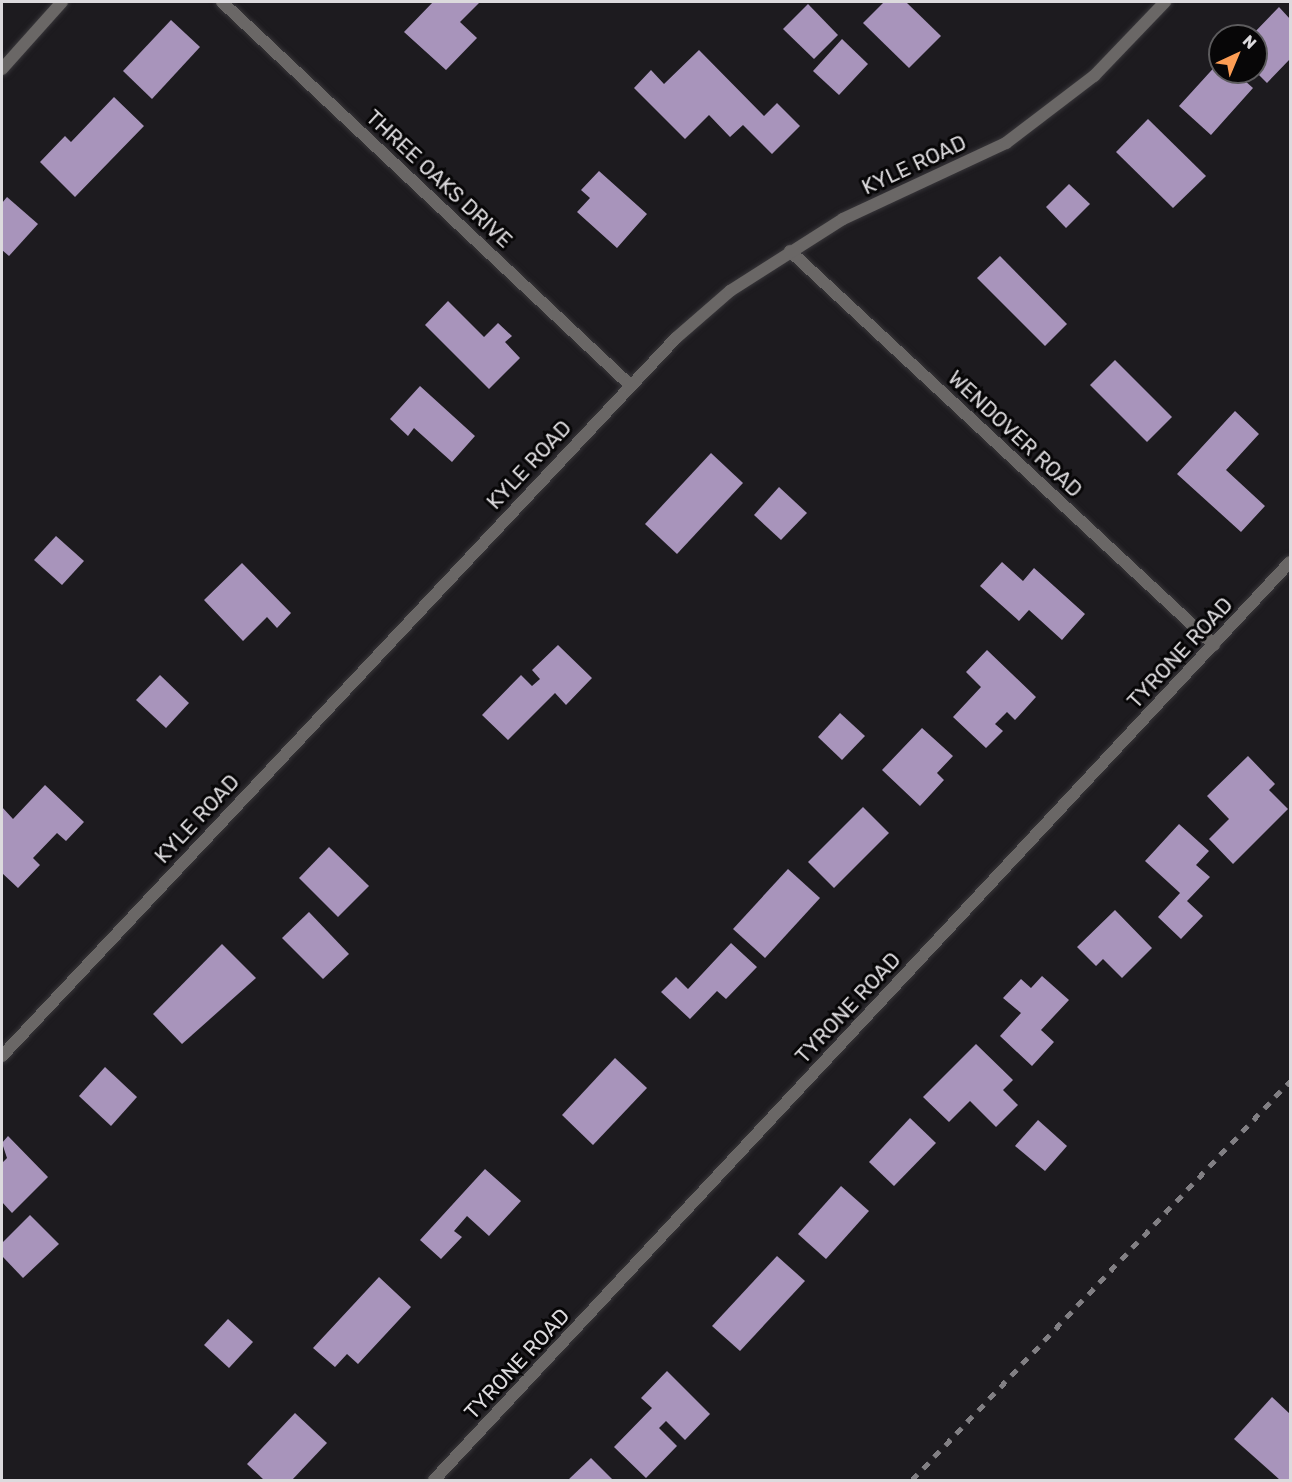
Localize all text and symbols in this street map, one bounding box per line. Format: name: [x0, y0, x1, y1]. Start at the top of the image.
north arrow: [1208, 24, 1268, 84]
text: N: [1239, 31, 1260, 53]
street label: THREE OAKS DRIVE: [361, 105, 517, 253]
street label: KYLE ROAD: [858, 130, 970, 200]
street label: WENDOVER ROAD: [943, 365, 1087, 503]
street label: KYLE ROAD: [482, 415, 576, 515]
street label: TYRONE ROAD: [1122, 592, 1238, 714]
street label: KYLE ROAD: [150, 769, 244, 869]
street label: TYRONE ROAD: [790, 947, 906, 1069]
street label: TYRONE ROAD: [459, 1303, 575, 1425]

